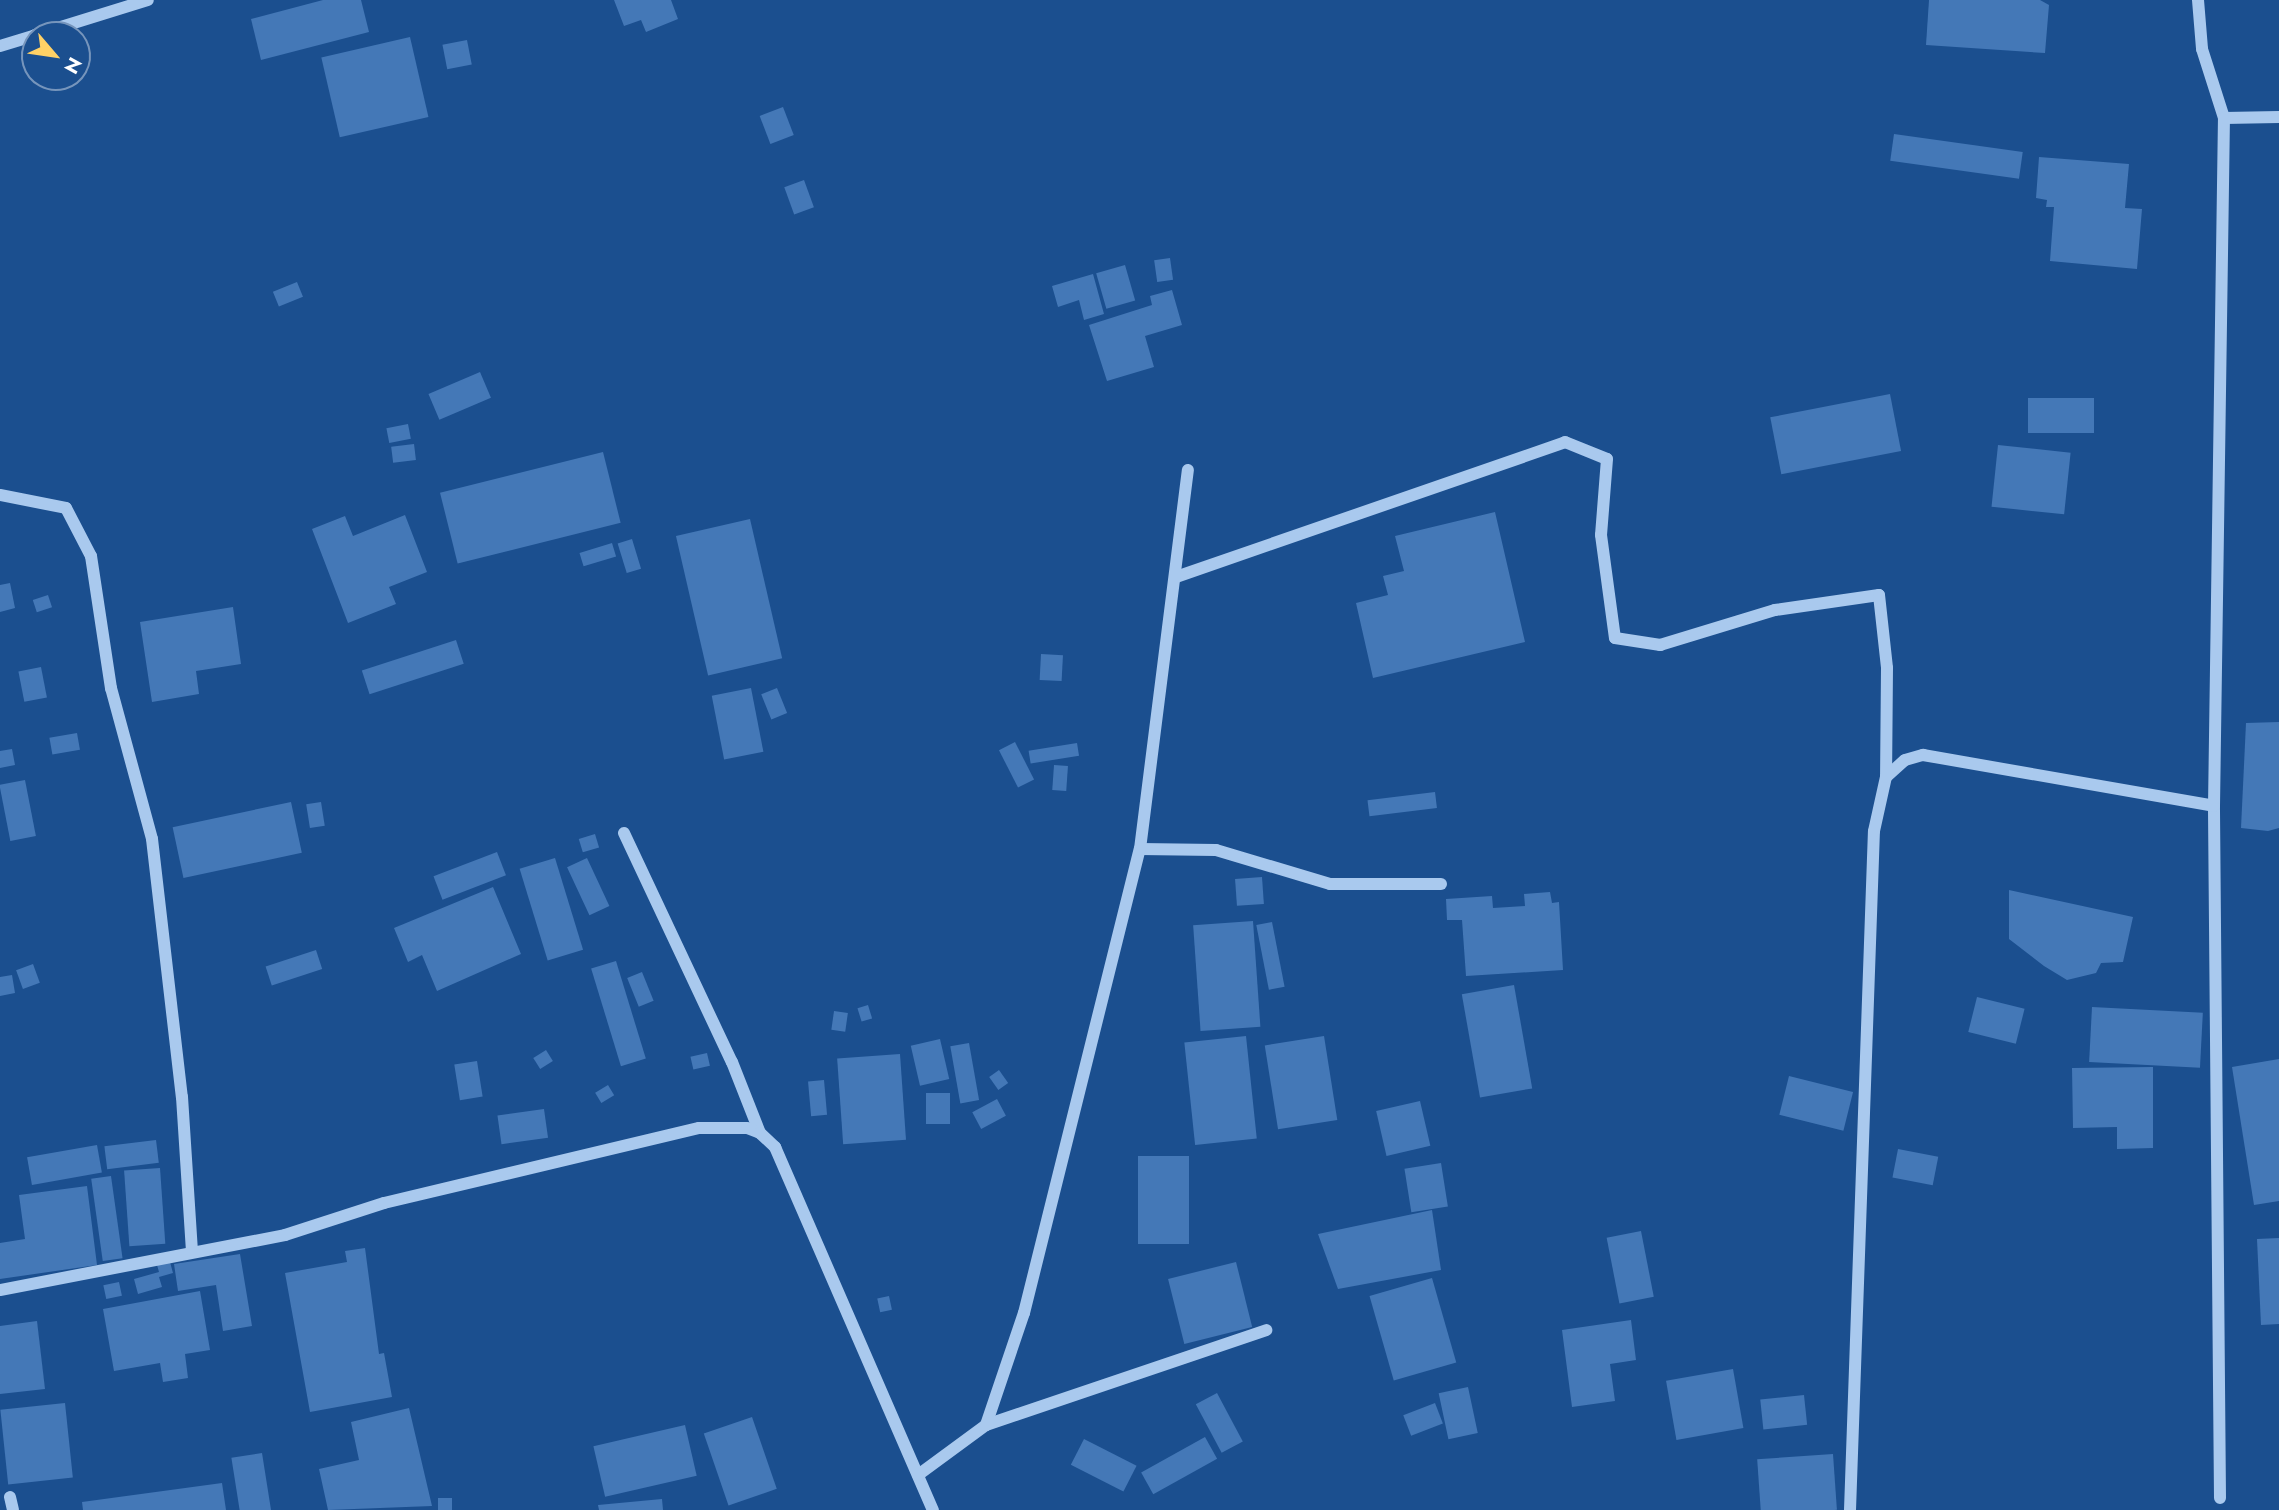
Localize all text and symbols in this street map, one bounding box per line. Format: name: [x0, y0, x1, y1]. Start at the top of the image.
north arrow: [21, 21, 91, 91]
text: N: [58, 52, 89, 79]

